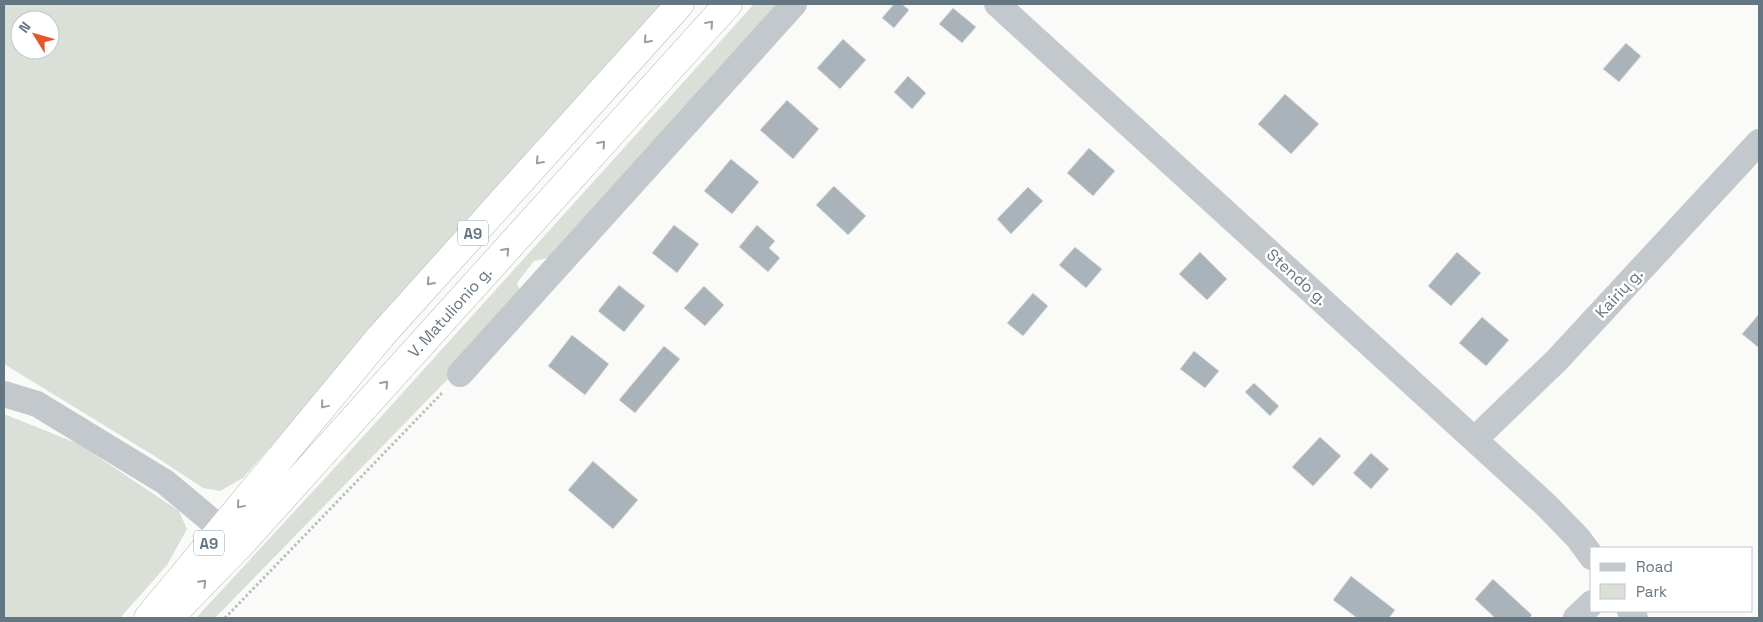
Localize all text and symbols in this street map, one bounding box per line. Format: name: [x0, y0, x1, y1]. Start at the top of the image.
north arrow: [10, 10, 60, 60]
text: N: [15, 18, 35, 36]
one-way arrow: [705, 20, 714, 29]
one-way arrow: [644, 34, 653, 43]
one-way arrow: [596, 141, 605, 150]
one-way arrow: [535, 155, 544, 164]
road number: A9: [458, 220, 488, 246]
street label: Stendo g.: [1262, 244, 1332, 310]
one-way arrow: [500, 247, 509, 256]
street label: V. Matulionio g.: [403, 262, 497, 362]
street label: Kairių g.: [1590, 264, 1648, 322]
one-way arrow: [427, 276, 436, 285]
one-way arrow: [380, 381, 389, 390]
one-way arrow: [320, 399, 329, 408]
one-way arrow: [238, 499, 246, 508]
road number: A9: [194, 530, 224, 556]
legend: [1590, 547, 1753, 612]
text: Road: [1636, 557, 1673, 576]
one-way arrow: [197, 580, 206, 589]
text: Park: [1636, 582, 1667, 601]

